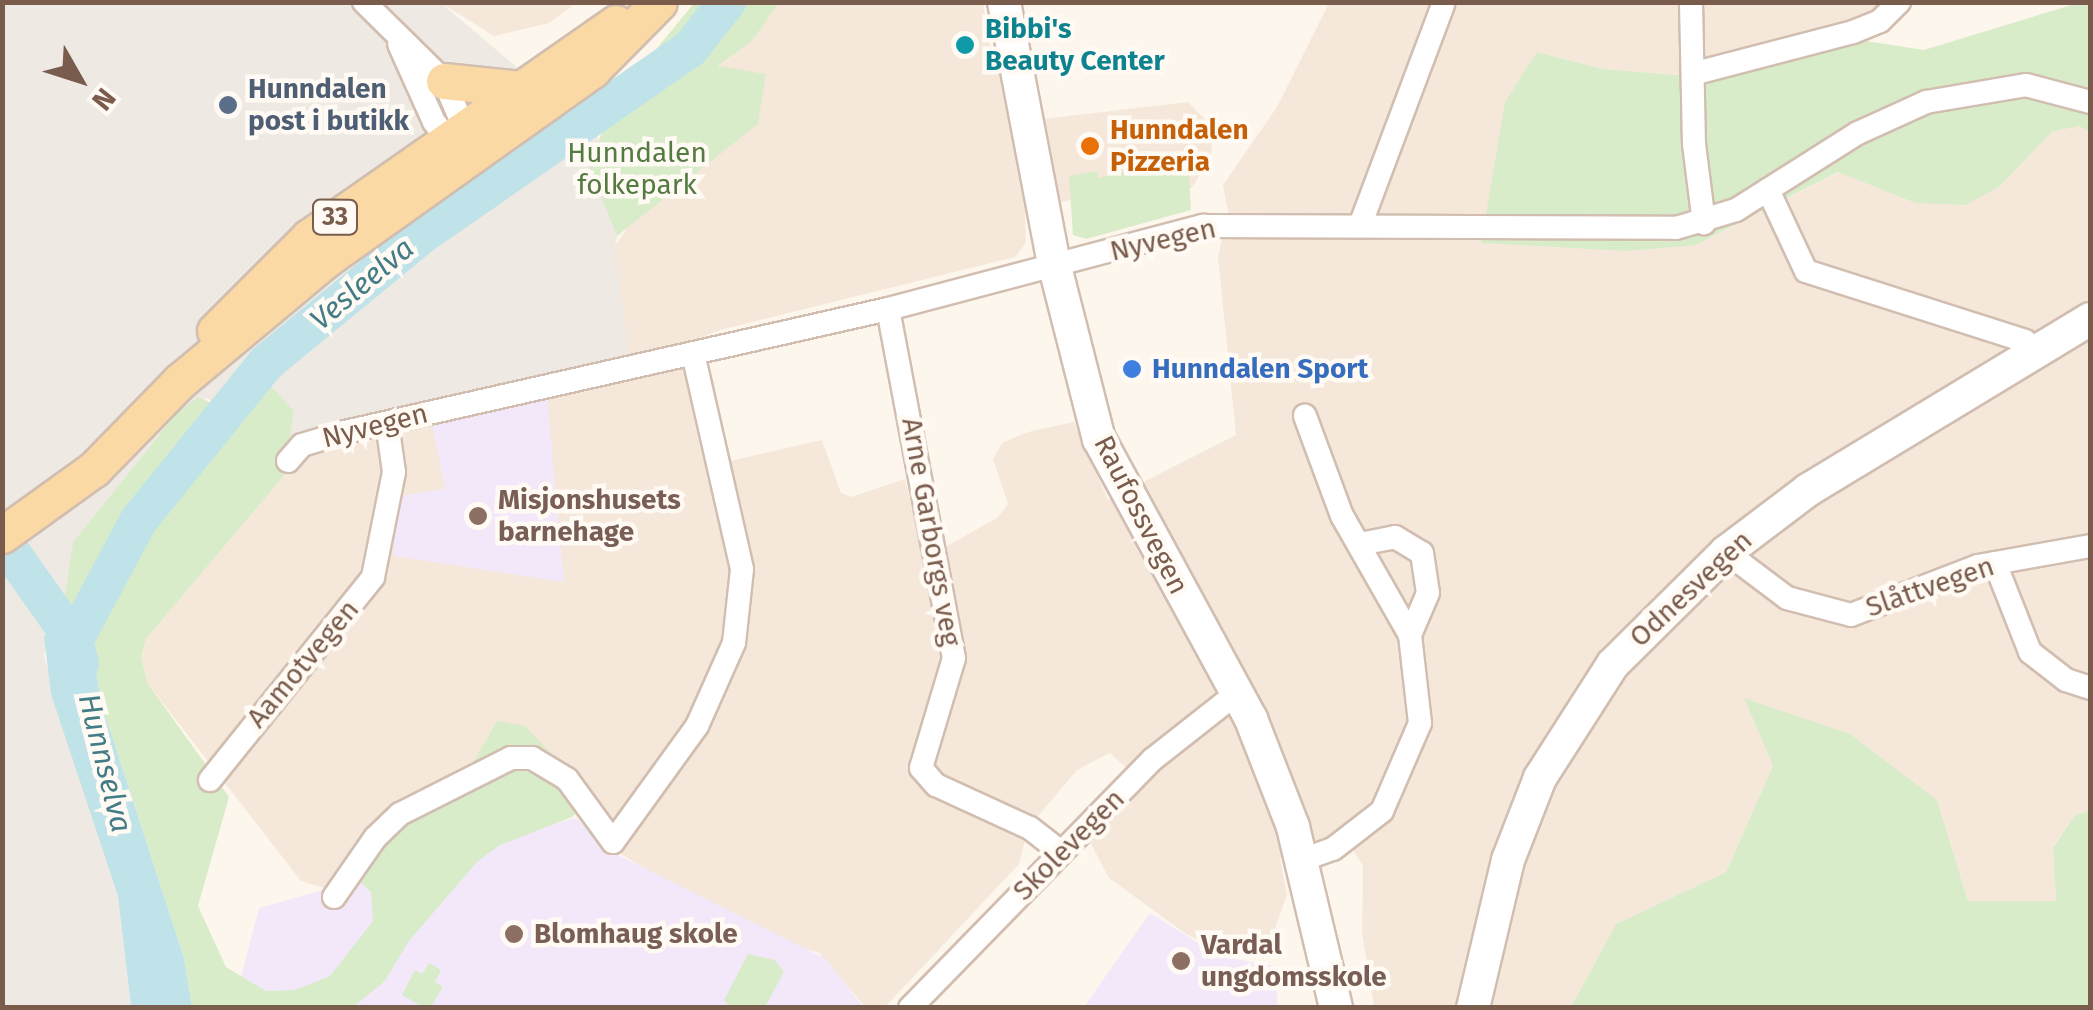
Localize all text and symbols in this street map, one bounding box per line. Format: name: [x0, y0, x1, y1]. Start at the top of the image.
place label: Bibbi's Beauty Center: [985, 12, 1165, 78]
north arrow: [30, 30, 130, 130]
marker: Bibbi's Beauty Center: [954, 34, 976, 56]
place label: Hunndalen post i butikk: [248, 72, 409, 138]
text: N: [85, 82, 122, 117]
marker: Hunndalen post i butikk: [217, 94, 239, 116]
place label: Hunndalen Pizzeria: [1110, 113, 1249, 179]
marker: Hunndalen Pizzeria: [1079, 135, 1101, 157]
park label: Hunndalen folkepark: [567, 136, 707, 202]
road number: 33: [310, 197, 360, 237]
street label: Nyvegen: [1107, 212, 1219, 268]
water label: Vesleelva: [303, 230, 421, 338]
place label: Hunndalen Sport: [1152, 352, 1368, 386]
marker: Hunndalen Sport: [1121, 358, 1143, 380]
street label: Nyvegen: [319, 397, 431, 455]
street label: Arne Garborgs veg: [894, 415, 968, 649]
street label: Raufossvegen: [1087, 430, 1195, 600]
place label: Misjonshusets barnehage: [498, 483, 681, 549]
marker: Misjonshusets barnehage: [467, 505, 489, 527]
street label: Odnesvegen: [1623, 524, 1759, 654]
street label: Slåttvegen: [1861, 549, 1999, 625]
street label: Aamotvegen: [240, 593, 366, 735]
water label: Hunnselva: [70, 690, 140, 836]
street label: Skolevegen: [1006, 782, 1132, 908]
place label: Blomhaug skole: [534, 917, 738, 951]
marker: Blomhaug skole: [503, 923, 525, 945]
place label: Vardal ungdomsskole: [1201, 928, 1387, 994]
marker: Vardal ungdomsskole: [1170, 950, 1192, 972]

